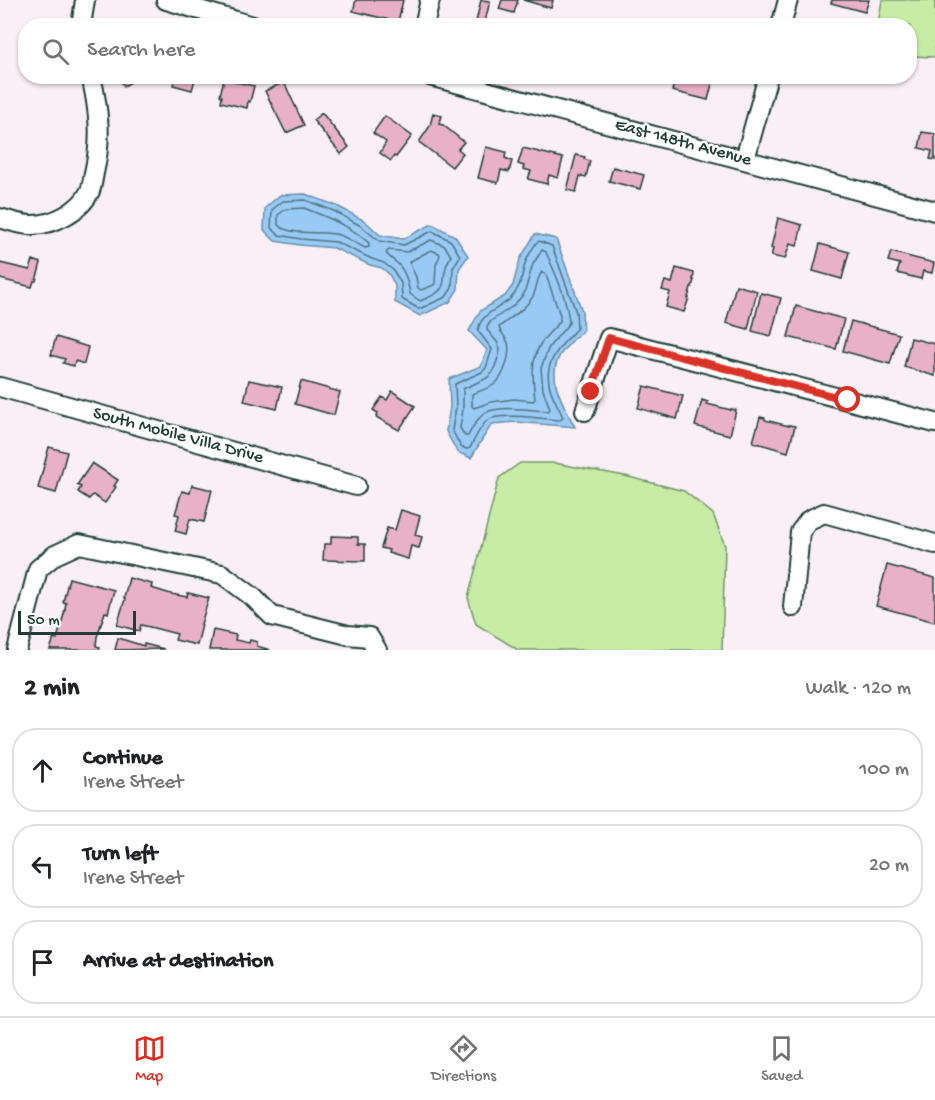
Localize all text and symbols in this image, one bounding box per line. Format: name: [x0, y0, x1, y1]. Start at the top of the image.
search box: [18, 18, 917, 84]
icon: search: [39, 35, 72, 68]
text: Search here: [87, 38, 195, 64]
street label: East 148th Avenue: [612, 115, 754, 172]
route end: [577, 378, 603, 404]
route start: [834, 386, 860, 412]
street label: South Mobile Villa Drive: [91, 403, 266, 469]
scale bar: [18, 608, 136, 636]
text: 50 m: [27, 612, 60, 631]
text: 2 min: [24, 674, 79, 705]
text: Walk · 120 m: [806, 678, 911, 701]
text: Continue: [83, 746, 163, 772]
icon: ahead: [26, 754, 59, 787]
text: 100 m: [859, 759, 909, 782]
text: Irene Street: [83, 772, 183, 795]
text: Turn left: [83, 842, 157, 868]
icon: left: [26, 850, 59, 883]
text: 20 m: [869, 855, 909, 878]
text: Irene Street: [83, 868, 183, 891]
icon: arrive: [26, 946, 59, 979]
text: Arrive at destination: [83, 949, 273, 975]
tab: Map: [133, 1032, 166, 1087]
tab: Directions: [431, 1032, 496, 1087]
tab: Saved: [761, 1032, 802, 1087]

